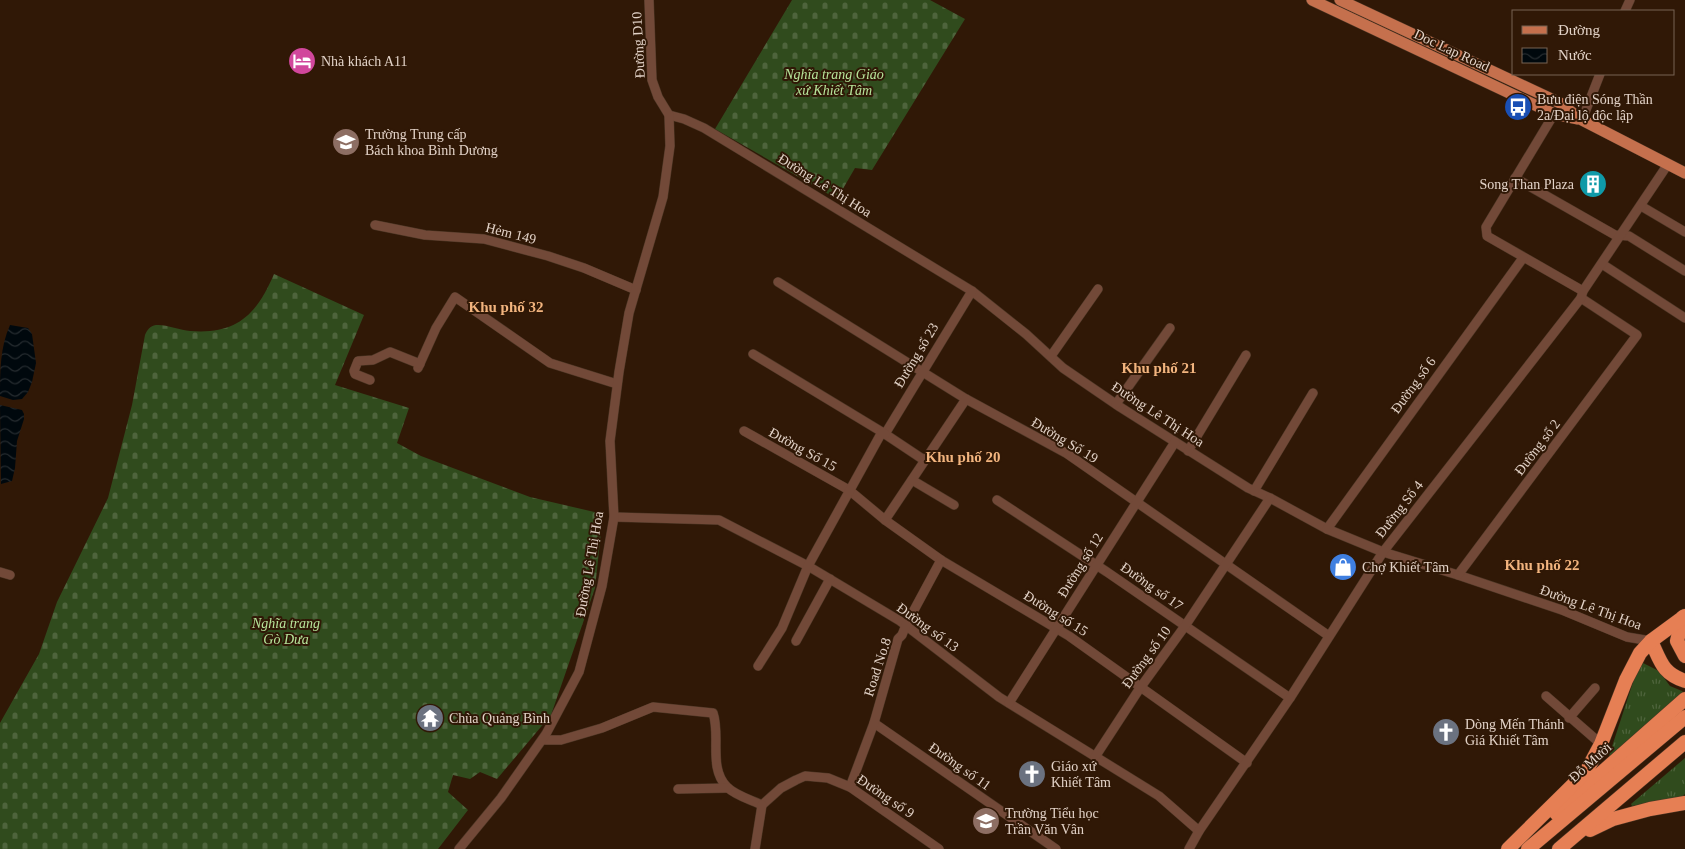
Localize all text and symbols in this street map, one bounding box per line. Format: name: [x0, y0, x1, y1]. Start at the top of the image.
legend: [1512, 10, 1675, 75]
street label: Đường D10: [629, 11, 648, 79]
text: Đường: [1558, 22, 1600, 38]
street label: Doc Lap Road: [1412, 26, 1492, 75]
hotel icon: Nhà khách A11: [287, 46, 317, 76]
text: Nước: [1558, 47, 1592, 63]
place label: Nhà khách A11: [321, 54, 408, 69]
park label: Nghĩa trang Giáo xứ Khiết Tâm: [783, 67, 884, 98]
bus stop icon: Bưu điện Sóng Thần 2a/Đại lộ độc lập: [1503, 92, 1533, 122]
place label: Bưu điện Sóng Thần 2a/Đại lộ độc lập: [1537, 92, 1653, 123]
school or university icon: Trường Trung cấp Bách khoa Bình Dương: [331, 127, 361, 157]
place label: Trường Trung cấp Bách khoa Bình Dương: [365, 127, 498, 158]
street label: Đường Lê Thị Hoa: [775, 151, 875, 221]
building icon: Song Than Plaza: [1578, 169, 1608, 199]
place label: Song Than Plaza: [1479, 177, 1575, 192]
street label: Hẻm 149: [484, 220, 538, 247]
district label: Khu phố 32: [468, 299, 544, 315]
street label: Đường số 23: [891, 320, 942, 390]
street label: Đường số 6: [1388, 354, 1439, 416]
district label: Khu phố 21: [1121, 360, 1197, 376]
street label: Đường Lê Thị Hoa: [1109, 379, 1207, 450]
street label: Đường Số 19: [1029, 415, 1101, 466]
street label: Đường số 2: [1512, 417, 1563, 478]
street label: Đường Số 15: [766, 425, 839, 474]
district label: Khu phố 20: [925, 449, 1001, 465]
street label: Đường Số 4: [1373, 478, 1426, 541]
street label: Đường Lê Thị Hoa: [573, 509, 606, 618]
street label: Đường số 12: [1055, 531, 1106, 600]
shop icon: Chợ Khiết Tâm: [1328, 552, 1358, 582]
district label: Khu phố 22: [1504, 557, 1580, 573]
street label: Đường số 17: [1118, 559, 1186, 613]
place label: Chợ Khiết Tâm: [1362, 560, 1449, 575]
street label: Đường Lê Thị Hoa: [1538, 582, 1644, 633]
street label: Đường số 15: [1021, 588, 1090, 639]
street label: Đường số 13: [894, 600, 961, 655]
park label: Nghĩa trang Gò Dưa: [251, 616, 320, 647]
street label: Đường số 10: [1119, 624, 1174, 691]
street label: Road No.8: [861, 636, 894, 698]
temple icon: Chùa Quảng Bình: [415, 703, 445, 733]
place label: Chùa Quảng Bình: [449, 711, 550, 726]
church icon: Dòng Mến Thánh Giá Khiết Tâm: [1431, 717, 1461, 747]
place label: Dòng Mến Thánh Giá Khiết Tâm: [1465, 717, 1564, 748]
street label: Đỗ Mười: [1566, 739, 1615, 785]
street label: Đường số 11: [926, 740, 994, 793]
church icon: Giáo xứ Khiết Tâm: [1017, 759, 1047, 789]
place label: Giáo xứ Khiết Tâm: [1051, 759, 1111, 790]
street label: Đường số 9: [854, 772, 917, 821]
school or university icon: Trường Tiểu học Trần Văn Vân: [971, 806, 1001, 836]
place label: Trường Tiểu học Trần Văn Vân: [1005, 806, 1099, 837]

